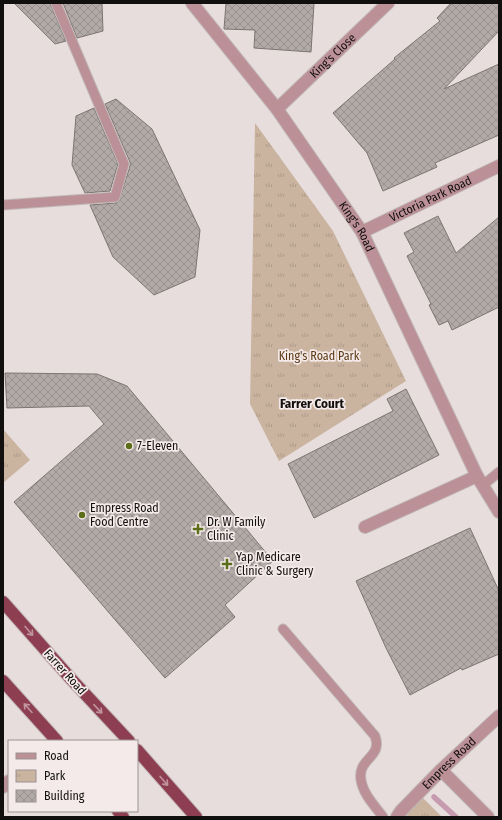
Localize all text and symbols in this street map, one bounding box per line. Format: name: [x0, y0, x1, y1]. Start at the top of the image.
street label: King's Close: [307, 31, 359, 81]
street label: Victoria Park Road: [387, 173, 474, 225]
street label: King's Road: [336, 199, 377, 254]
park label: King's Road Park: [279, 349, 360, 363]
district label: Farrer Court: [280, 396, 345, 411]
place label: 7-Eleven: [137, 439, 178, 453]
marker: 7-Eleven: [124, 441, 134, 451]
place label: Empress Road Food Centre: [90, 501, 159, 529]
marker: Empress Road Food Centre: [77, 510, 87, 520]
place label: Dr. W Family Clinic: [207, 515, 266, 543]
marker: Dr. W Family Clinic: [192, 523, 204, 535]
place label: Yap Medicare Clinic & Surgery: [236, 550, 314, 578]
marker: Yap Medicare Clinic & Surgery: [221, 558, 233, 570]
one-way arrow: [24, 626, 33, 636]
street label: Farrer Road: [41, 646, 89, 698]
one-way arrow: [23, 703, 32, 713]
one-way arrow: [94, 704, 103, 714]
street label: Empress Road: [419, 734, 479, 792]
legend: [8, 740, 138, 812]
text: Road: [44, 749, 69, 763]
text: Park: [44, 769, 66, 783]
one-way arrow: [160, 776, 169, 786]
text: Building: [44, 789, 85, 803]

